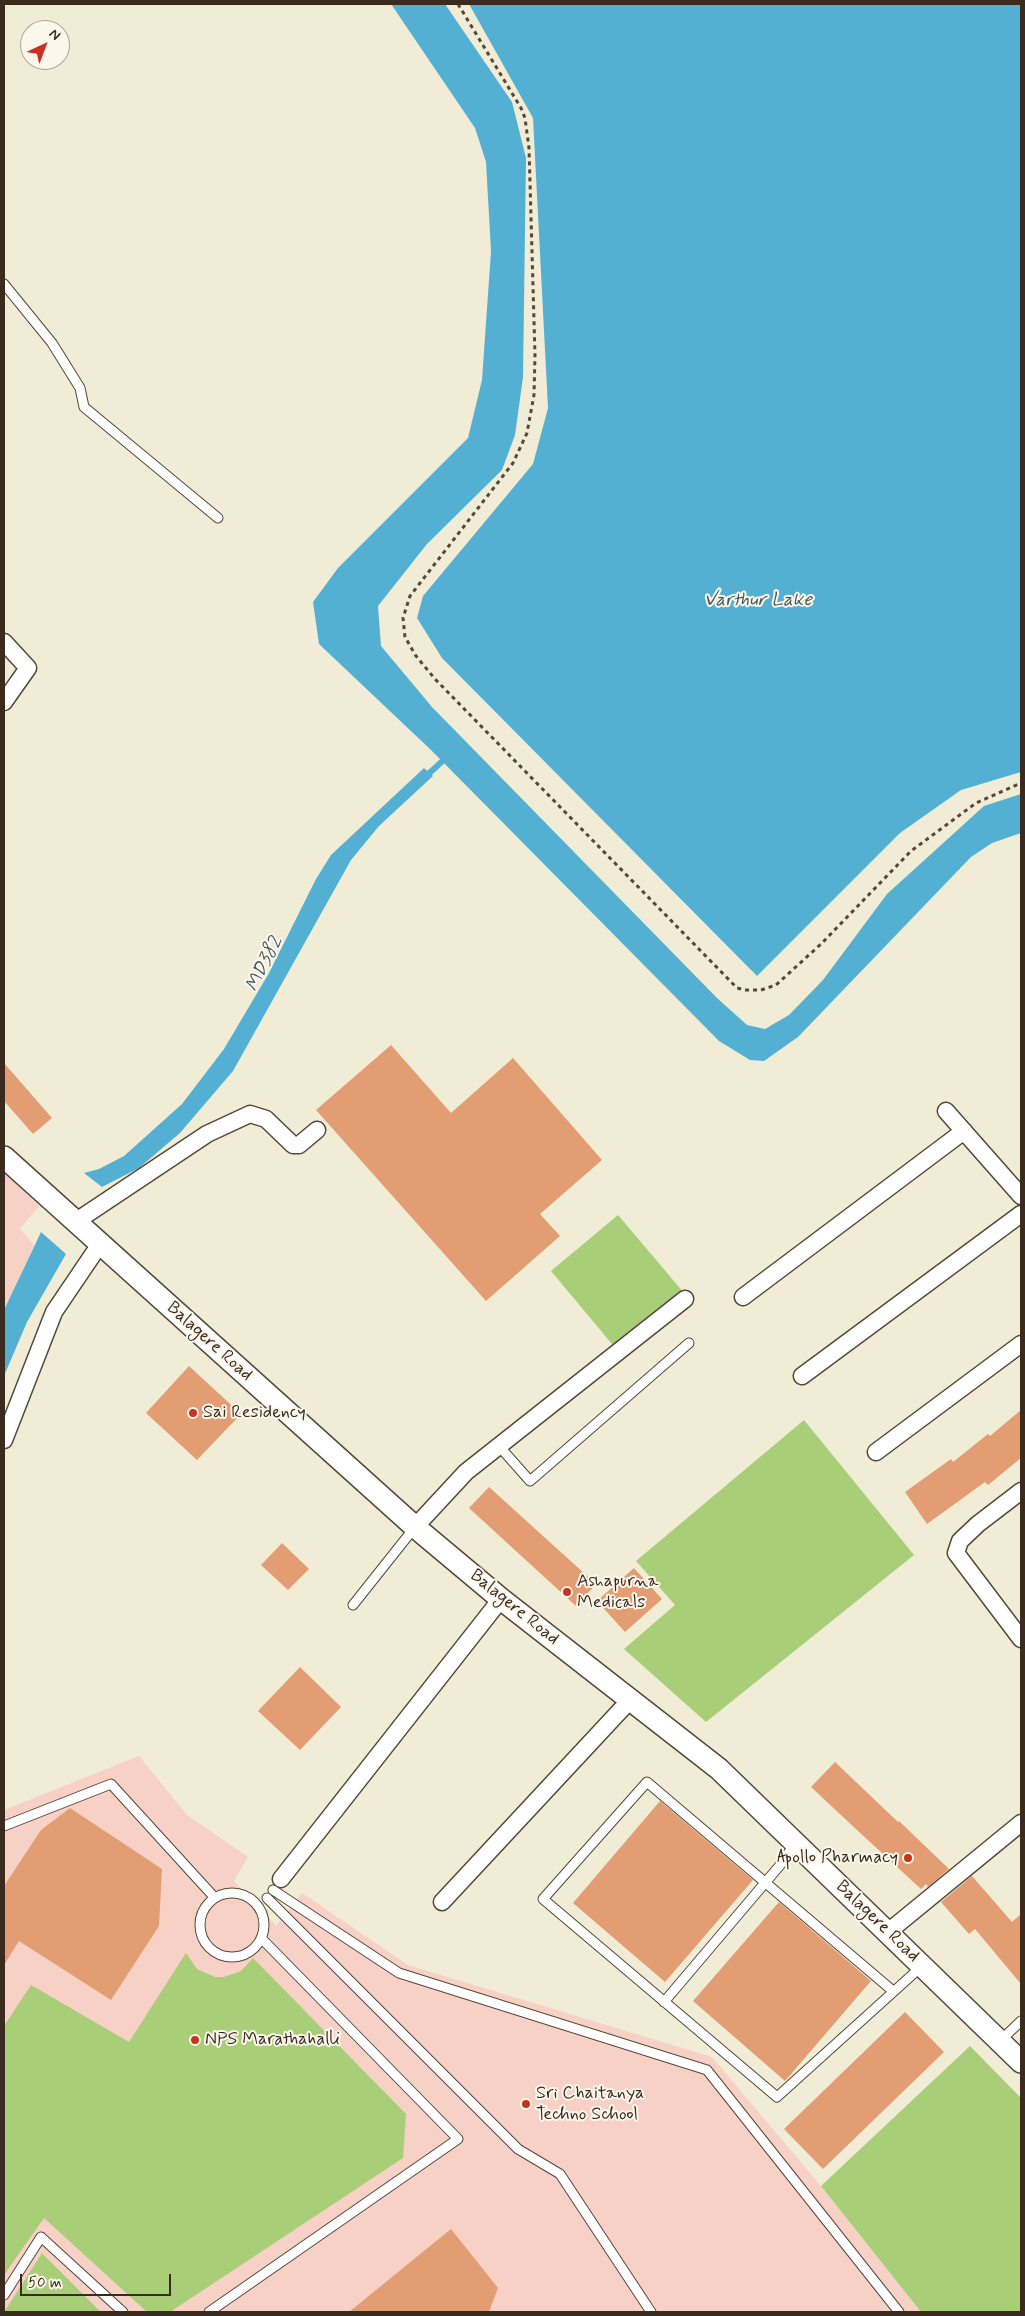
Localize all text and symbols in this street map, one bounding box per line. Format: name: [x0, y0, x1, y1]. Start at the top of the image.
north arrow: [20, 20, 70, 70]
text: N: [45, 25, 64, 45]
water label: Varthur Lake: [704, 590, 812, 612]
water label: MD382: [242, 932, 288, 996]
street label: Balagere Road: [161, 1298, 257, 1386]
place label: Sai Residency: [203, 1402, 306, 1424]
marker: Sai Residency: [187, 1407, 199, 1419]
street label: Balagere Road: [465, 1565, 563, 1651]
place label: Ashapurna Medicals: [577, 1571, 658, 1614]
marker: Ashapurna Medicals: [561, 1586, 573, 1598]
place label: Apollo Pharmacy: [777, 1847, 898, 1869]
marker: Apollo Pharmacy: [902, 1852, 914, 1864]
street label: Balagere Road: [831, 1877, 923, 1967]
place label: NPS Marathahalli: [205, 2029, 340, 2051]
marker: NPS Marathahalli: [189, 2034, 201, 2046]
place label: Sri Chaitanya Techno School: [536, 2083, 644, 2126]
marker: Sri Chaitanya Techno School: [520, 2098, 532, 2110]
scale bar: [22, 2264, 174, 2296]
text: 50 m: [28, 2273, 62, 2293]

